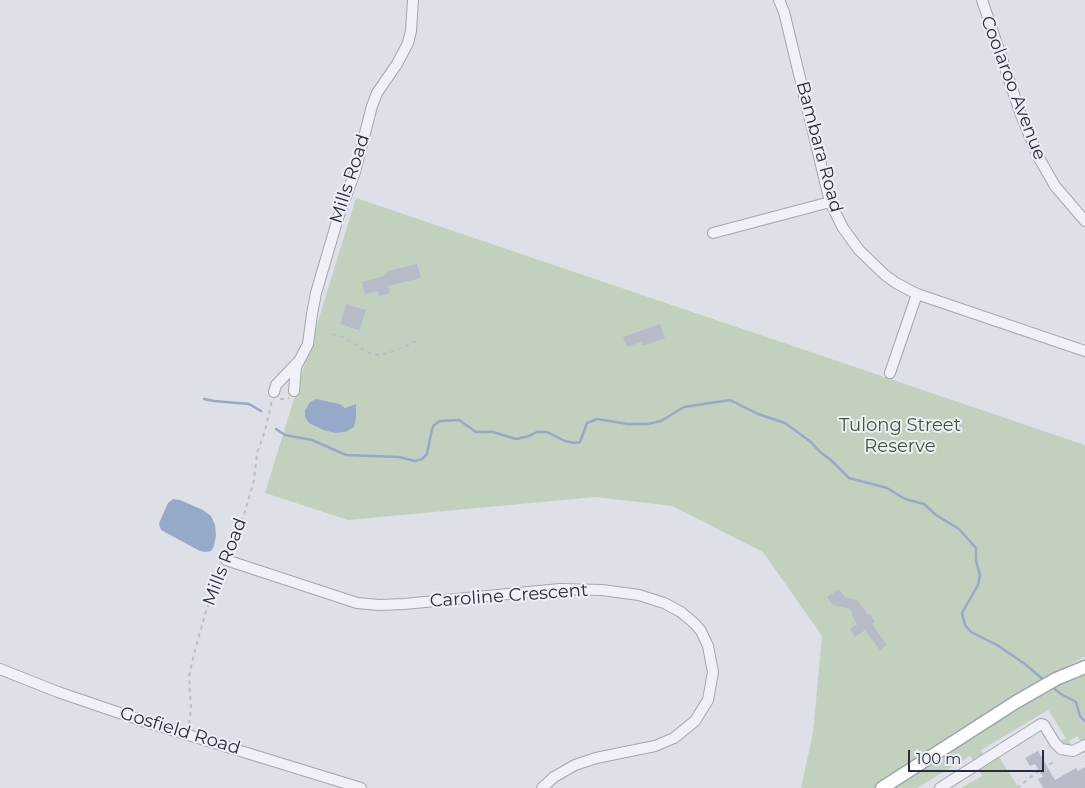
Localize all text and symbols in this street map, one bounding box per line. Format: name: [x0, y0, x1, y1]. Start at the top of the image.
street label: Coolaroo Avenue: [976, 13, 1050, 163]
street label: Bambara Road: [791, 79, 847, 215]
street label: Mills Road: [325, 132, 375, 226]
park label: Tulong Street Reserve: [839, 415, 961, 458]
street label: Mills Road: [198, 515, 252, 609]
street label: Caroline Crescent: [429, 580, 589, 612]
street label: Gosfield Road: [117, 702, 243, 760]
scale bar: [910, 740, 1046, 772]
text: 100 m: [916, 749, 961, 768]

